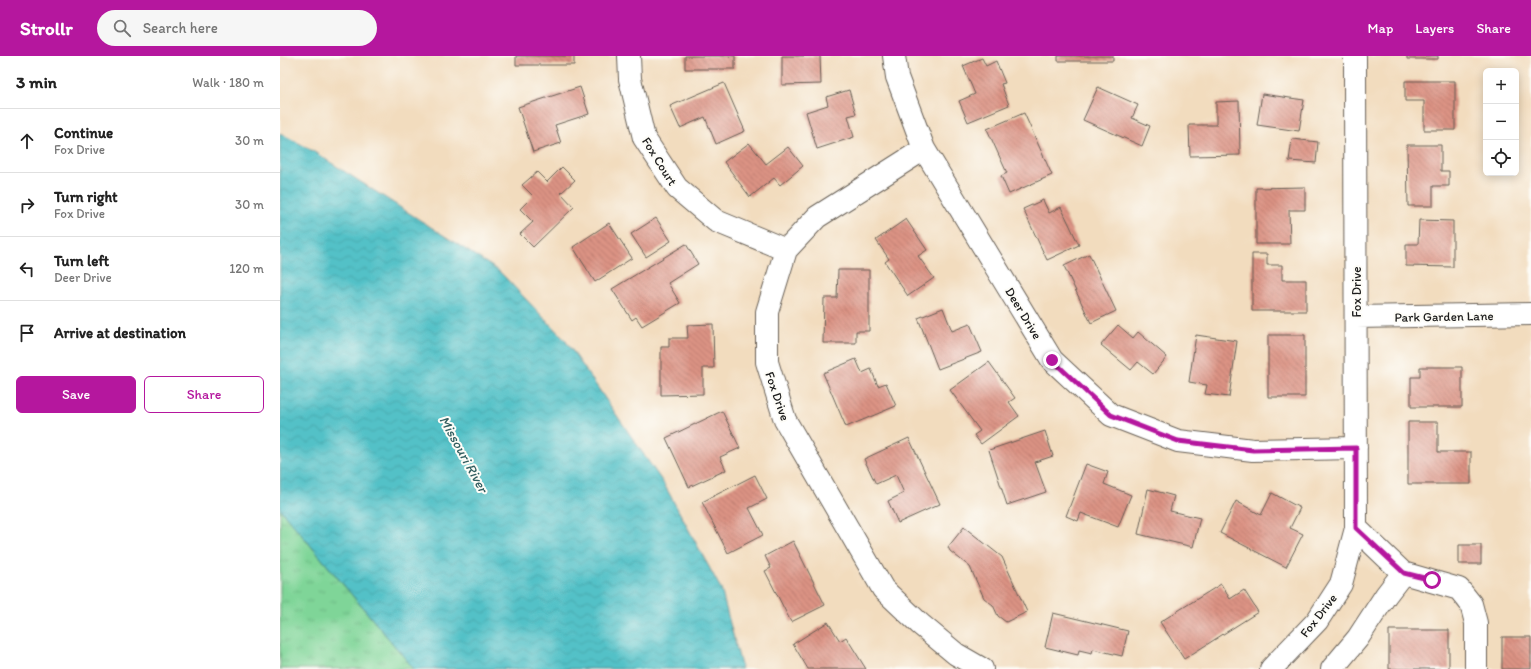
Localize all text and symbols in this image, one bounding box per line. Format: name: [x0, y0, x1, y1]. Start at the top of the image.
search box: [97, 10, 377, 46]
text: Strollr: [20, 17, 73, 40]
icon: search: [111, 17, 133, 39]
text: Search here: [143, 19, 218, 37]
text: Map: [1368, 20, 1393, 37]
text: Layers: [1415, 20, 1454, 37]
text: Share: [1476, 20, 1511, 37]
map controls: [1483, 68, 1519, 176]
button: +: [1483, 68, 1519, 104]
text: 3 min: [16, 72, 57, 92]
text: Walk · 180 m: [192, 75, 264, 90]
button: −: [1483, 104, 1519, 140]
text: Continue: [54, 124, 113, 142]
icon: ahead: [16, 130, 38, 152]
text: 30 m: [235, 133, 264, 148]
street label: Fox Court: [639, 134, 680, 188]
button: locate: [1483, 140, 1519, 176]
text: Fox Drive: [54, 142, 105, 157]
text: Turn right: [54, 188, 118, 206]
icon: right: [16, 194, 38, 216]
text: 30 m: [235, 197, 264, 212]
text: Fox Drive: [54, 206, 105, 221]
text: Turn left: [54, 252, 109, 270]
icon: left: [16, 258, 38, 280]
text: 120 m: [229, 261, 264, 276]
street label: Fox Drive: [1349, 266, 1364, 318]
text: Deer Drive: [54, 270, 112, 285]
street label: Deer Drive: [1002, 285, 1045, 342]
street label: Park Garden Lane: [1394, 308, 1494, 325]
icon: arrive: [16, 322, 38, 344]
text: Arrive at destination: [54, 324, 186, 342]
route end: [1043, 351, 1061, 369]
street label: Fox Drive: [762, 370, 793, 423]
button: Save: [16, 376, 136, 413]
button: Share: [144, 376, 264, 413]
water label: Missouri River: [436, 413, 492, 497]
route start: [1423, 571, 1441, 589]
street label: Fox Drive: [1297, 591, 1340, 640]

